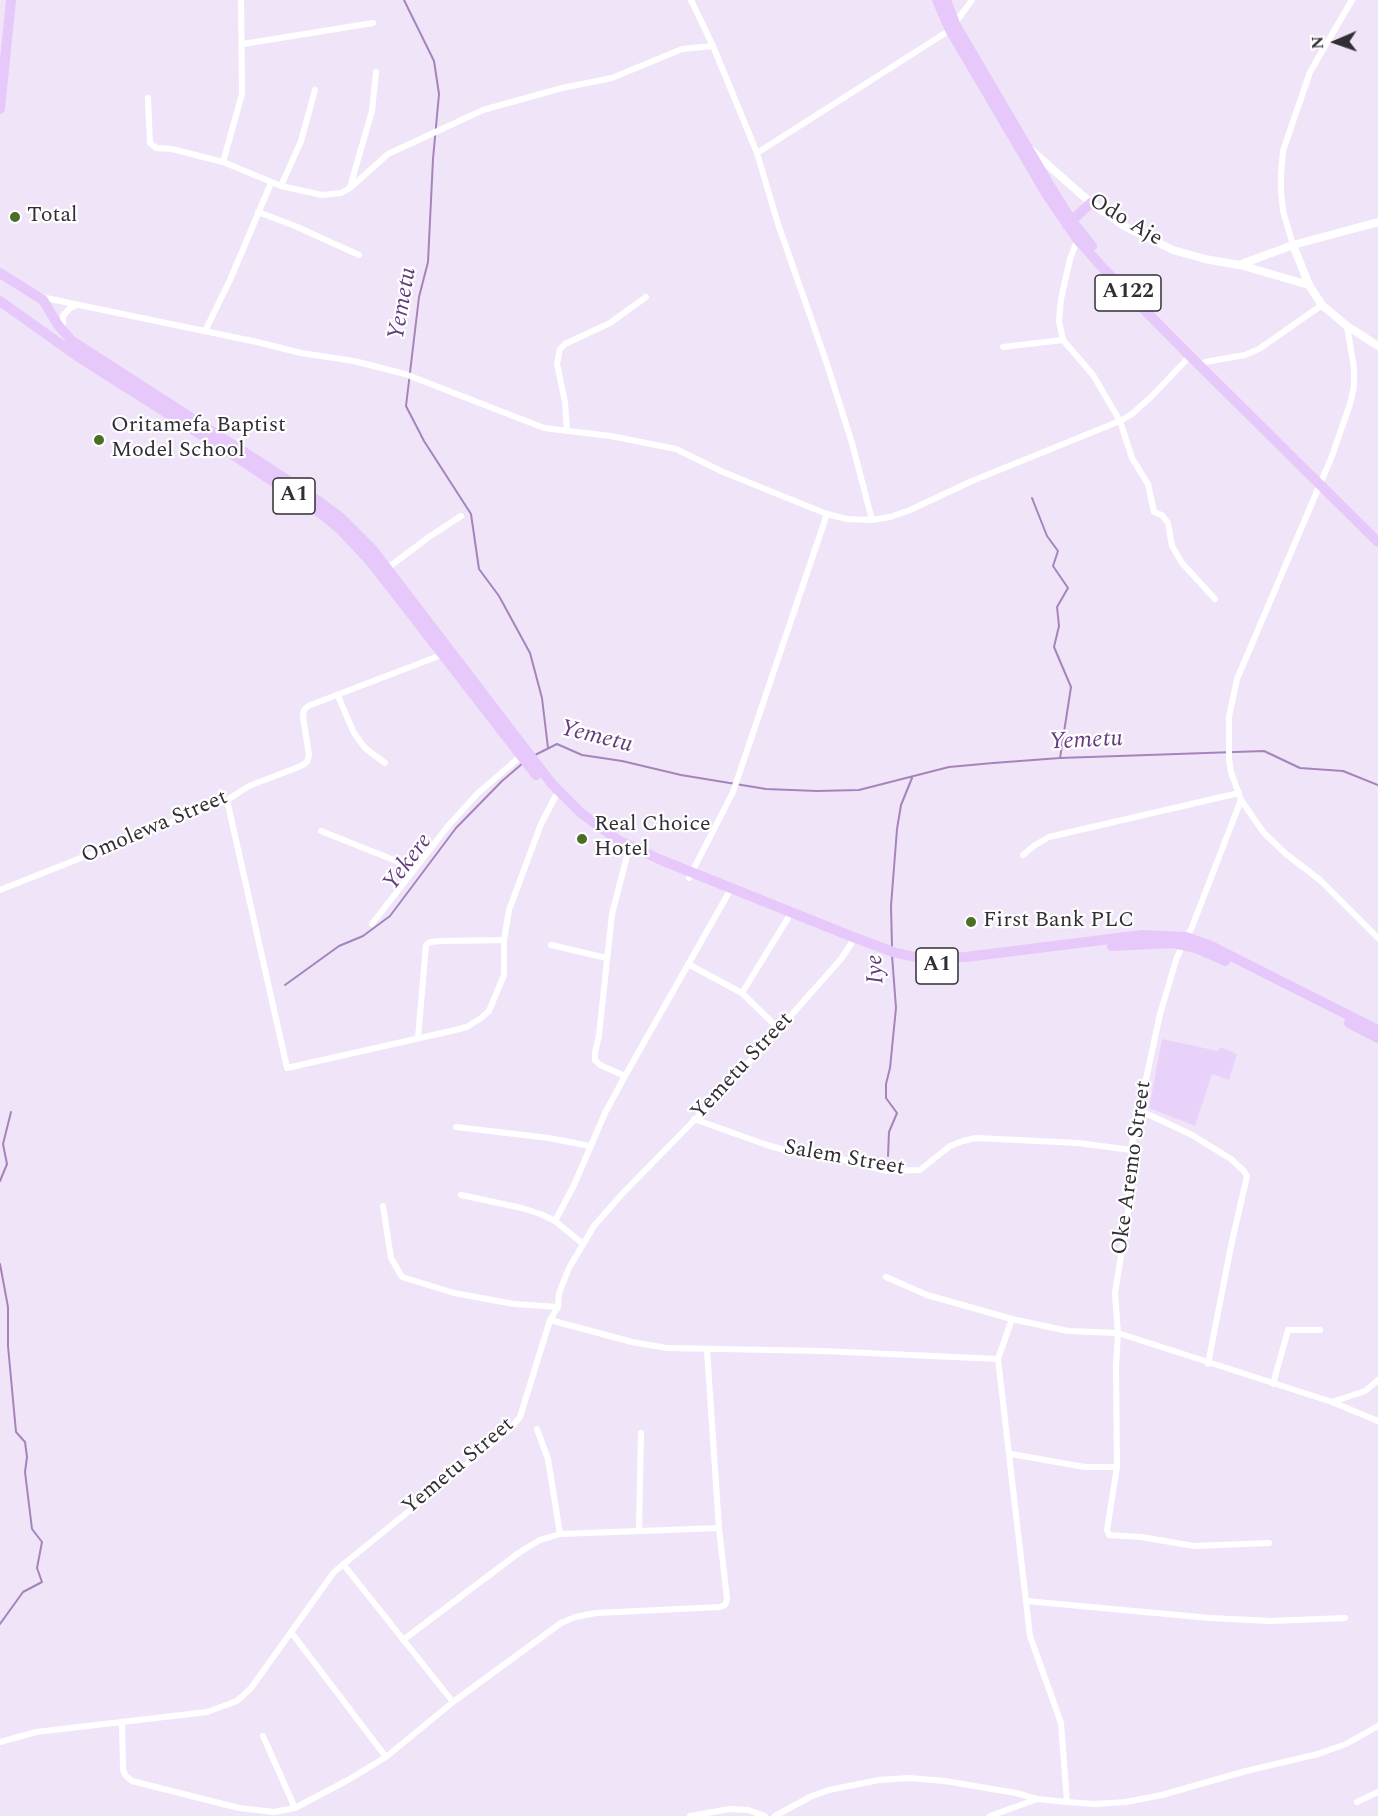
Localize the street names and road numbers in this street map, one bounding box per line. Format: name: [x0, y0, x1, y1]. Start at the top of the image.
street label: Odo Aje: [1083, 189, 1167, 253]
road number: A122: [1095, 275, 1161, 311]
road number: A1: [273, 478, 315, 514]
street label: Omolewa Street: [78, 785, 232, 871]
road number: A1: [916, 948, 958, 984]
street label: Yemetu Street: [686, 1008, 800, 1126]
street label: Oke Aremo Street: [1108, 1079, 1158, 1257]
street label: Salem Street: [782, 1135, 906, 1183]
street label: Yemetu Street: [398, 1413, 520, 1521]

